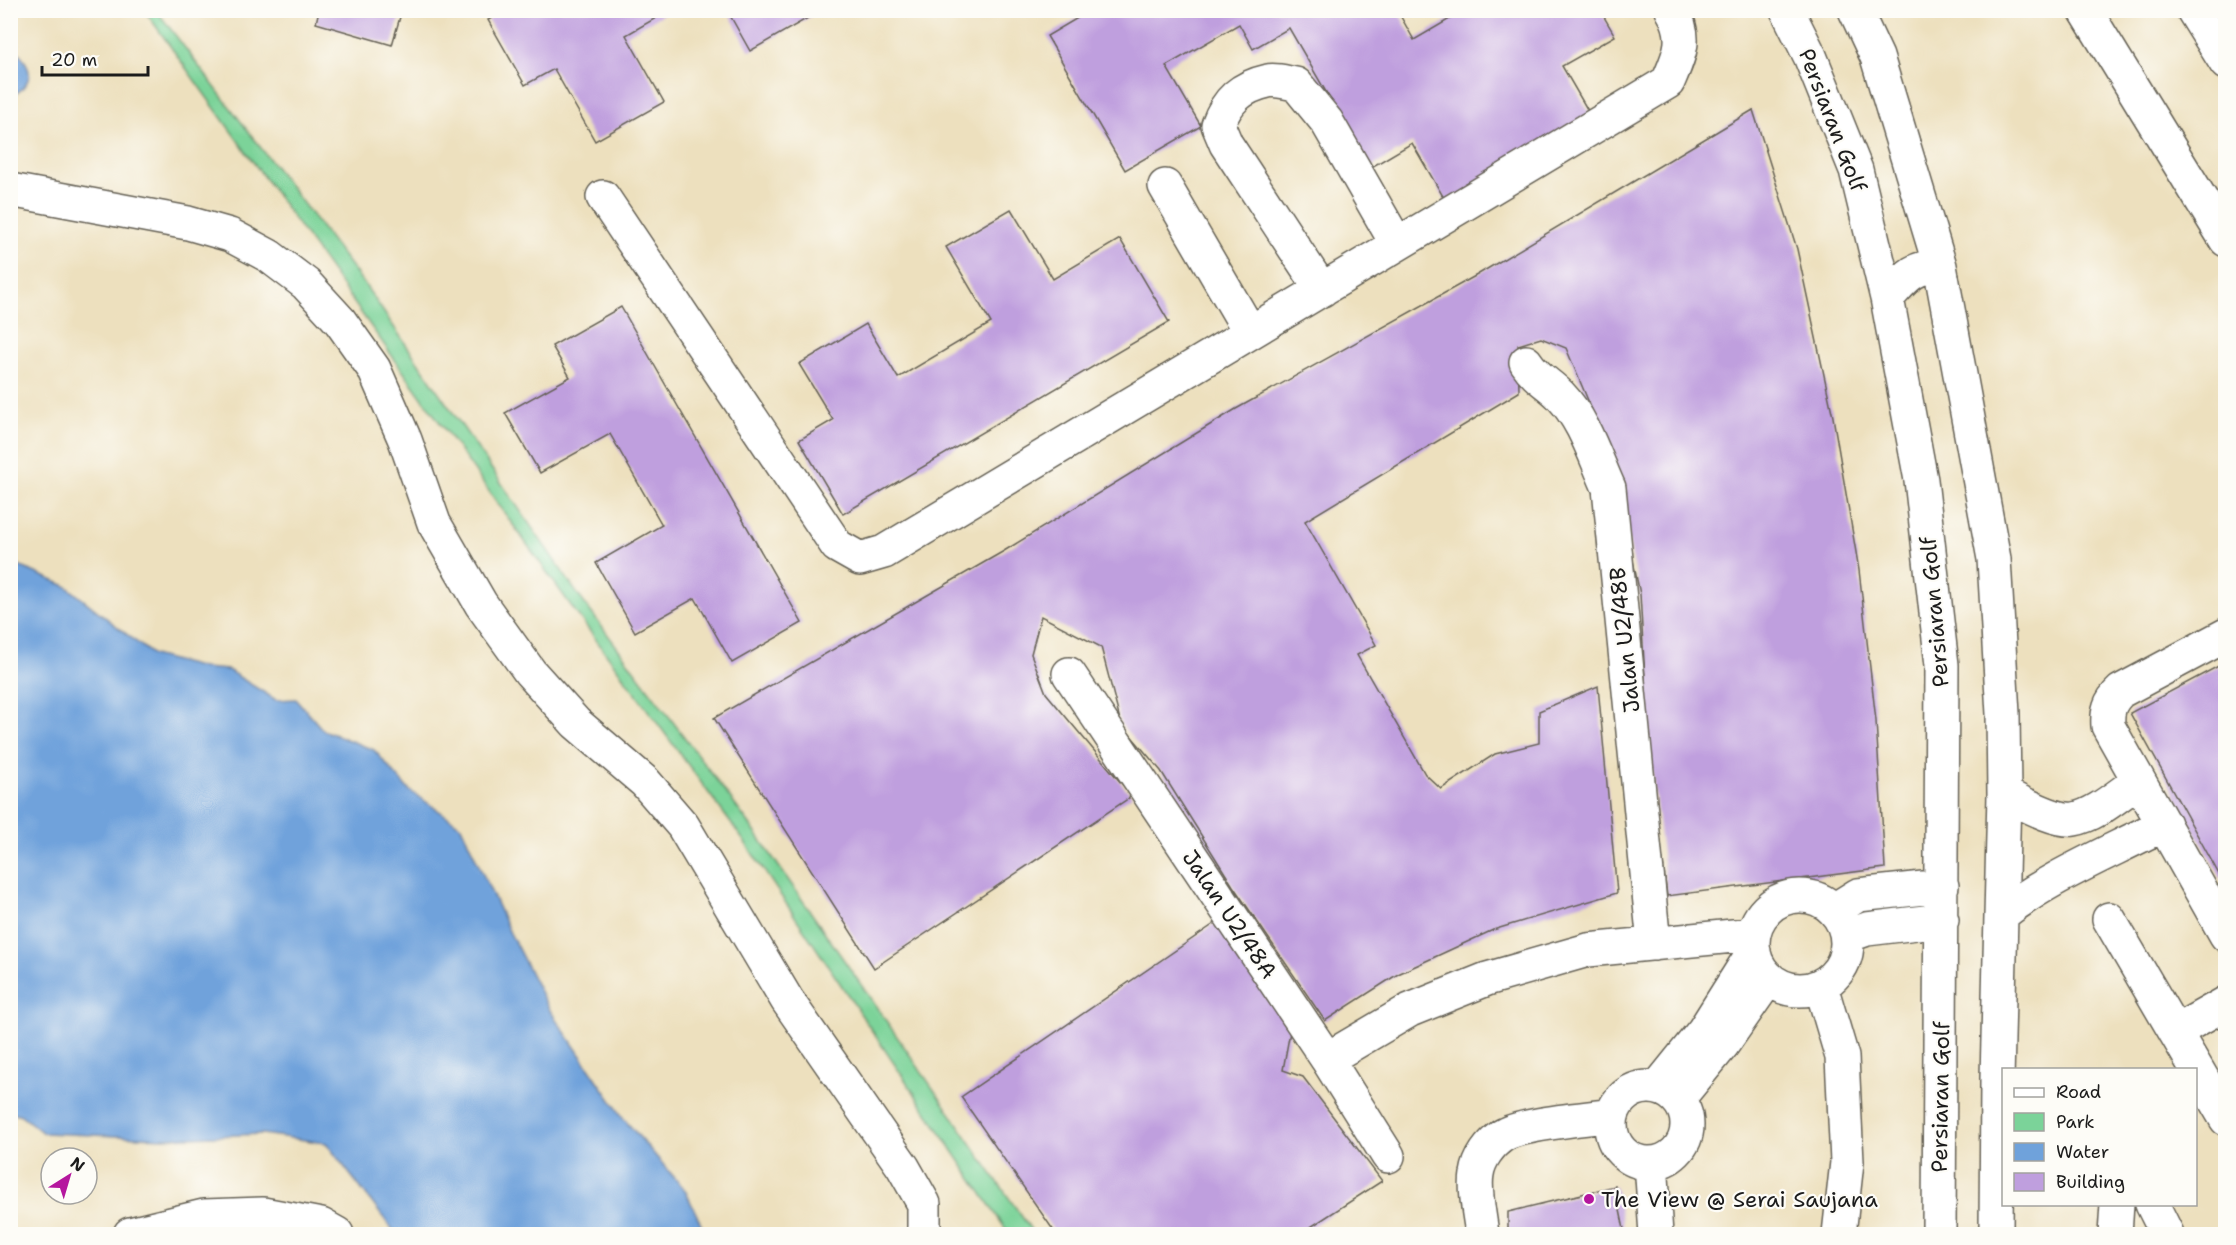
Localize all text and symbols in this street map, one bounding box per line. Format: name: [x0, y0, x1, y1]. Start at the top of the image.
scale bar: [42, 39, 148, 77]
street label: Persiaran Golf: [1792, 44, 1874, 197]
text: 20 m: [51, 48, 97, 72]
street label: Persiaran Golf: [1913, 534, 1956, 688]
street label: Jalan U2/48B: [1602, 566, 1647, 714]
street label: Jalan U2/48A: [1176, 844, 1283, 984]
street label: Persiaran Golf: [1925, 1020, 1956, 1173]
legend: [2002, 1068, 2197, 1206]
text: Road: [2056, 1080, 2101, 1104]
text: Park: [2056, 1110, 2095, 1134]
text: Water: [2056, 1140, 2109, 1164]
north arrow: [39, 1146, 99, 1206]
text: N: [66, 1152, 89, 1177]
text: Building: [2056, 1170, 2125, 1194]
place label: The View @ Serai Saujana: [1601, 1185, 1878, 1214]
marker: The View @ Serai Saujana: [1582, 1192, 1596, 1206]

